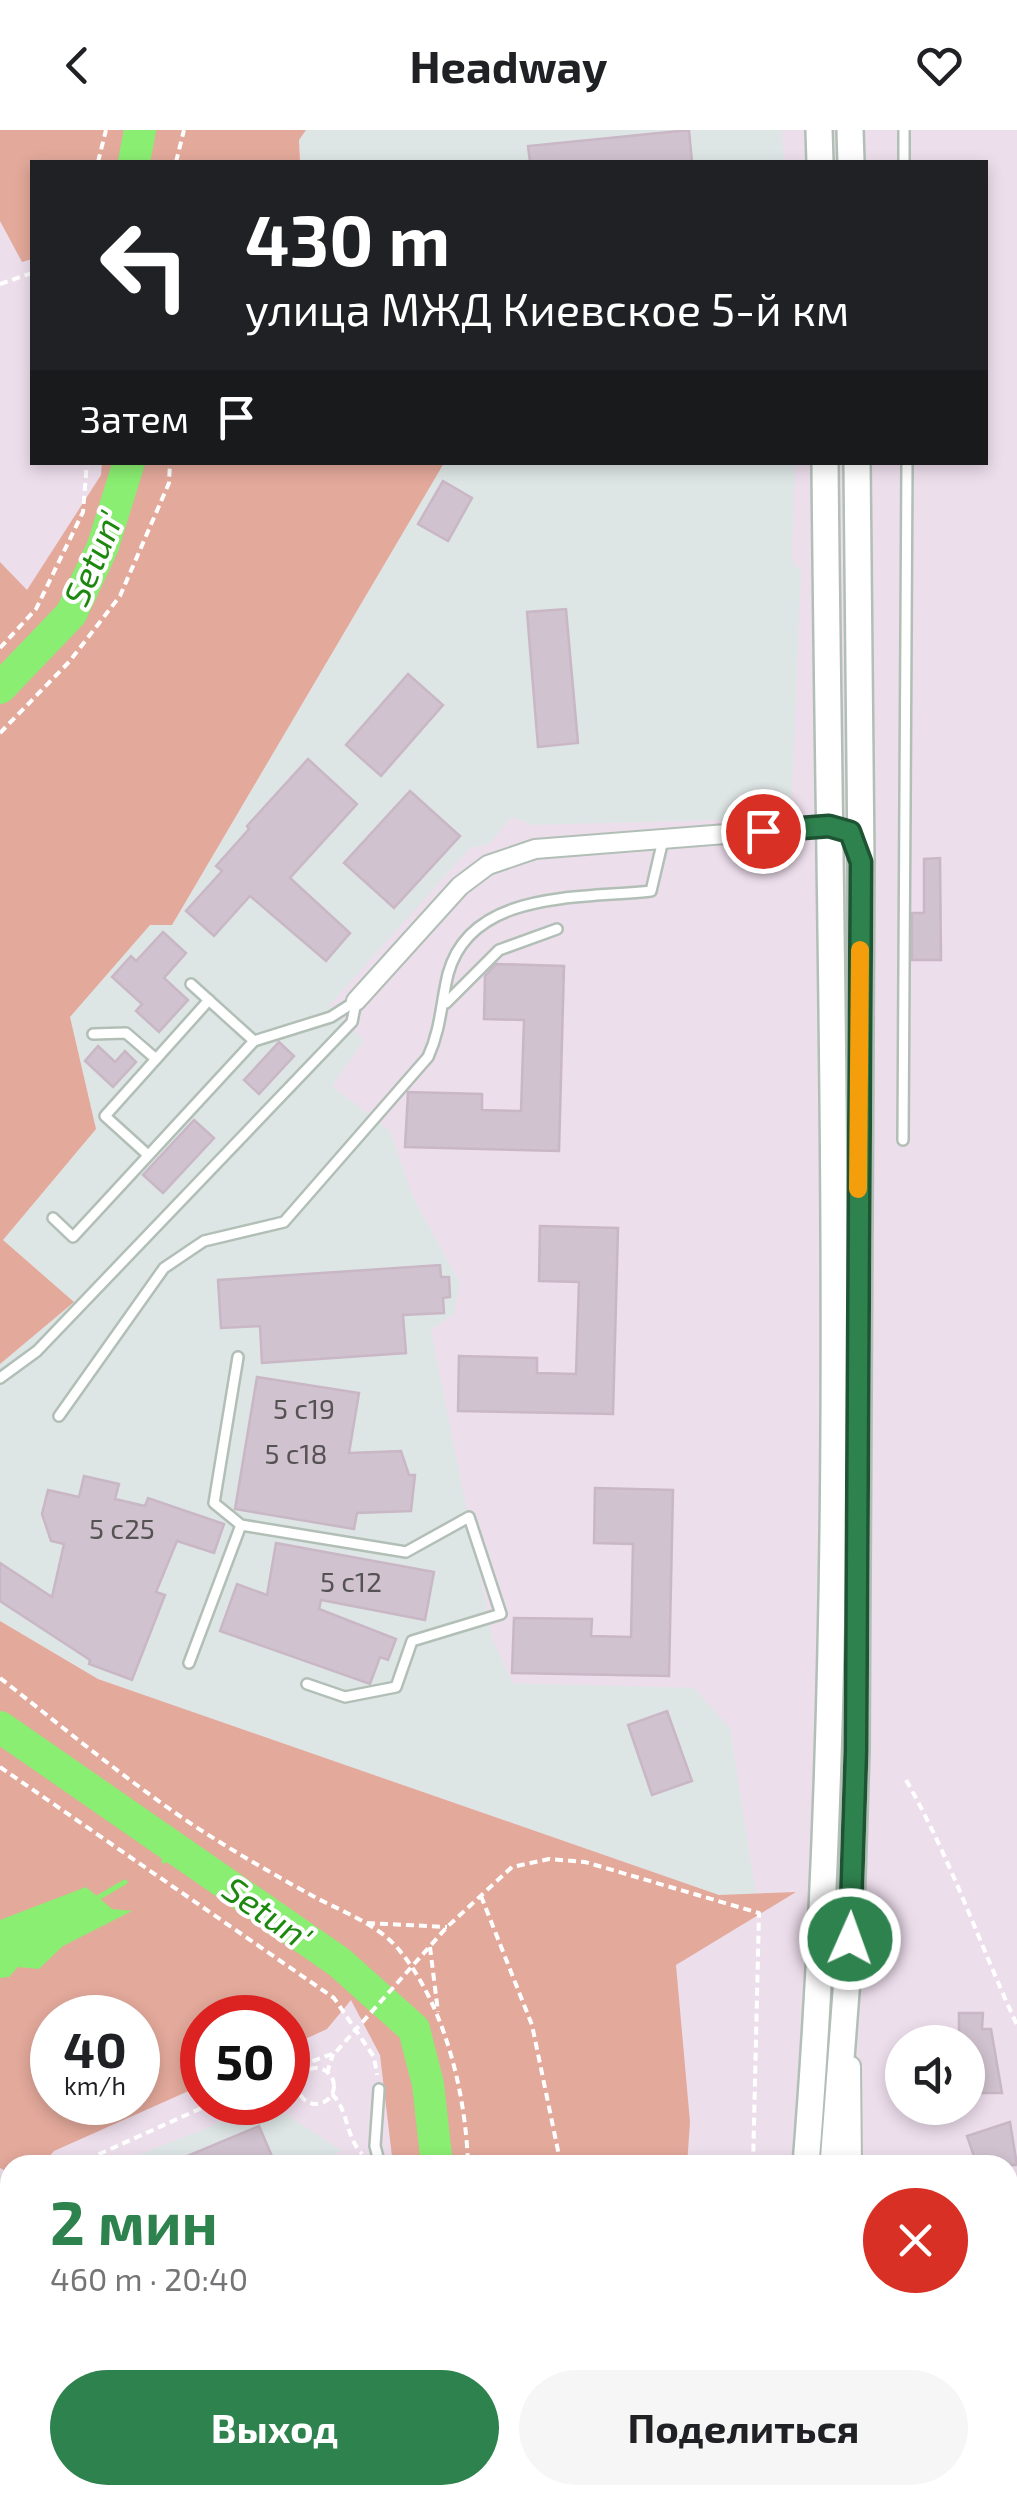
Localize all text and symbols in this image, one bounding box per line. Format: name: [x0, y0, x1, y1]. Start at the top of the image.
icon: back: [50, 38, 105, 93]
text: Headway: [410, 38, 607, 92]
icon: heart: [912, 38, 967, 93]
text: 430 m: [245, 196, 450, 280]
icon: left: [80, 200, 210, 330]
text: улица МЖД Киевское 5-й км: [245, 281, 850, 335]
icon: arrive: [209, 390, 264, 445]
text: Затем: [80, 395, 189, 441]
water label: Setun': [53, 504, 131, 612]
pin: [721, 789, 806, 874]
icon: arrive: [736, 804, 791, 859]
house number: 5 с19: [273, 1391, 335, 1425]
house number: 5 с18: [264, 1436, 328, 1470]
house number: 5 с25: [89, 1511, 155, 1545]
house number: 5 с12: [320, 1564, 382, 1598]
water label: Setun': [216, 1867, 320, 1957]
position arrow: [798, 1887, 902, 1991]
speed limit sign: 50: [180, 1995, 310, 2125]
text: 40: [63, 2018, 127, 2078]
map controls: [885, 2025, 985, 2125]
button: sound: [885, 2025, 985, 2125]
text: km/h: [64, 2070, 126, 2100]
text: 2 мин: [50, 2185, 218, 2257]
button: close: [863, 2188, 968, 2293]
text: 460 m · 20:40: [50, 2259, 248, 2297]
button: Выход: [50, 2370, 499, 2485]
button: Поделиться: [519, 2370, 968, 2485]

